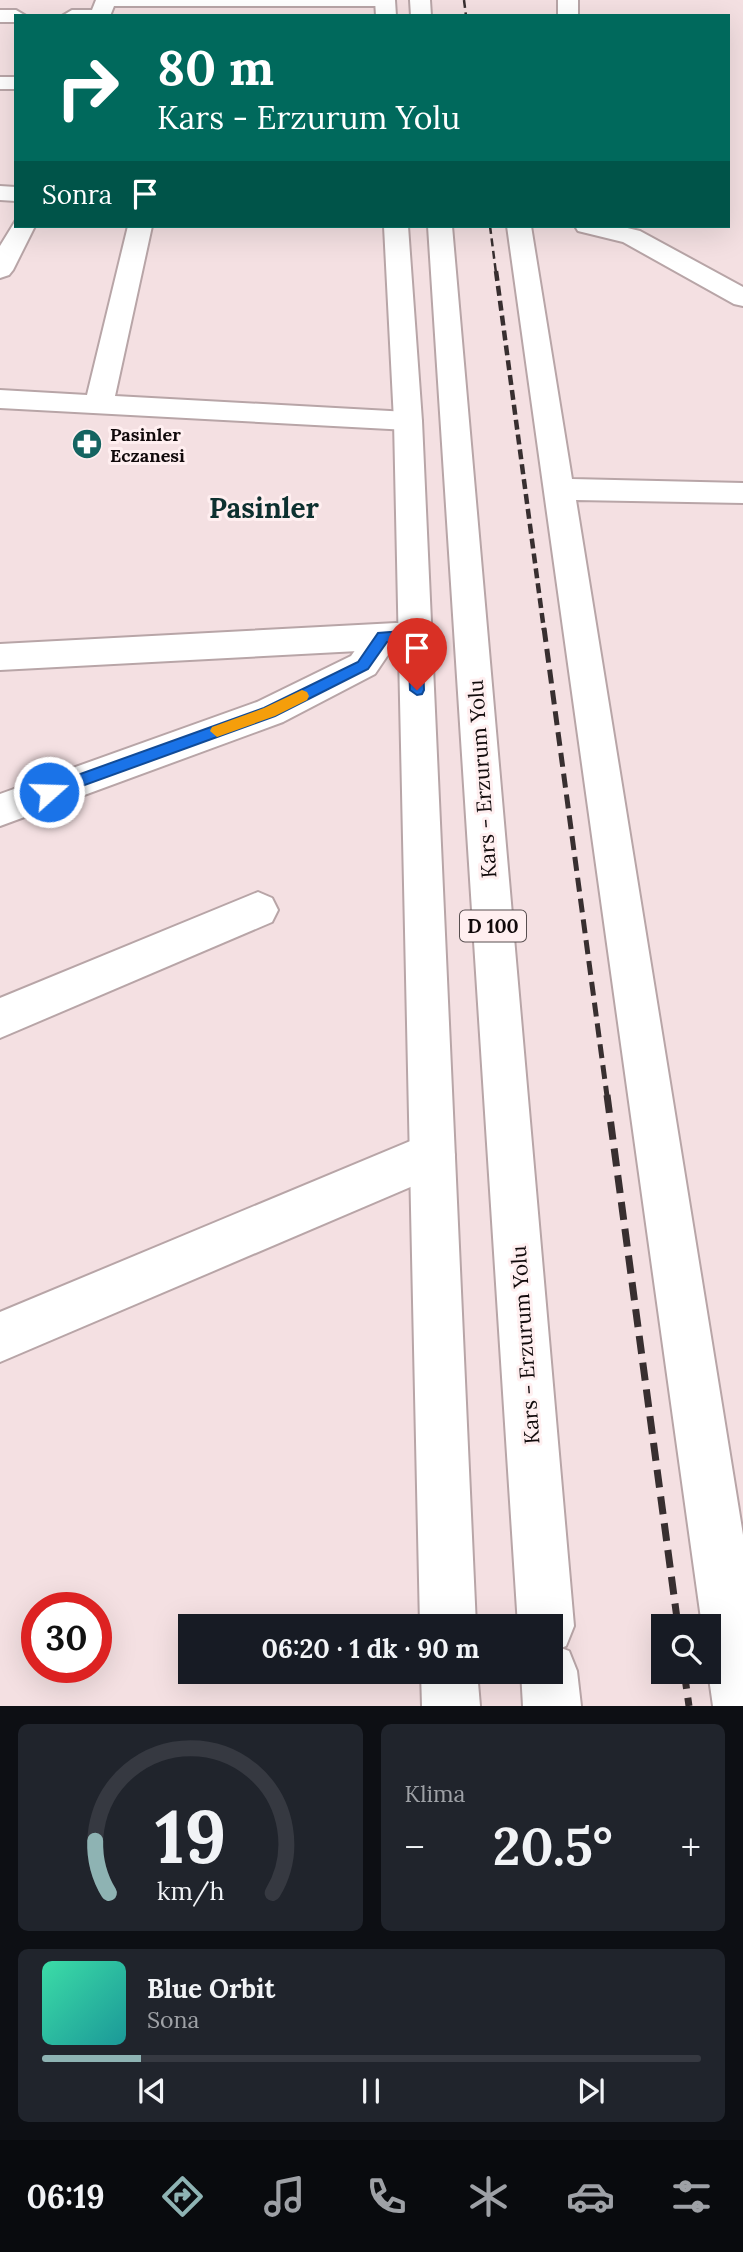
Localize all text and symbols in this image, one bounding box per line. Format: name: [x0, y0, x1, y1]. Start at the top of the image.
text: 80 m: [157, 36, 274, 98]
icon: right: [42, 42, 133, 133]
text: Kars - Erzurum Yolu: [157, 97, 460, 138]
icon: arrive: [126, 175, 164, 213]
text: Sonra: [42, 178, 112, 211]
place label: Pasinler Eczanesi: [110, 423, 185, 467]
pharmacy icon: Pasinler Eczanesi: [70, 427, 104, 461]
district label: Pasinler: [209, 490, 320, 526]
pin: [387, 618, 447, 690]
icon: arrive: [398, 629, 436, 667]
street label: Kars - Erzurum Yolu: [462, 679, 502, 879]
position arrow: [12, 755, 86, 829]
road number: D 100: [460, 910, 526, 942]
street label: Kars - Erzurum Yolu: [505, 1245, 545, 1445]
speed limit sign: 30: [21, 1592, 112, 1683]
map controls: [651, 1614, 721, 1684]
button: search: [651, 1614, 721, 1684]
text: 06:20 · 1 dk · 90 m: [261, 1632, 480, 1665]
text: Klima: [405, 1779, 465, 1808]
text: 19: [155, 1791, 226, 1884]
text: 20.5°: [493, 1813, 613, 1879]
text: −: [405, 1823, 425, 1871]
text: +: [681, 1823, 701, 1871]
text: km/h: [156, 1875, 224, 1907]
text: Blue Orbit: [147, 1972, 275, 2005]
text: Sona: [147, 2005, 199, 2034]
icon: previous: [133, 2072, 171, 2110]
icon: pause: [352, 2072, 390, 2110]
icon: next: [572, 2072, 610, 2110]
icon: directions: [158, 2172, 207, 2221]
icon: music: [260, 2172, 309, 2221]
icon: phone: [362, 2172, 411, 2221]
icon: climate: [464, 2172, 513, 2221]
icon: car: [566, 2172, 615, 2221]
icon: filters: [667, 2172, 716, 2221]
text: 06:19: [26, 2176, 105, 2217]

